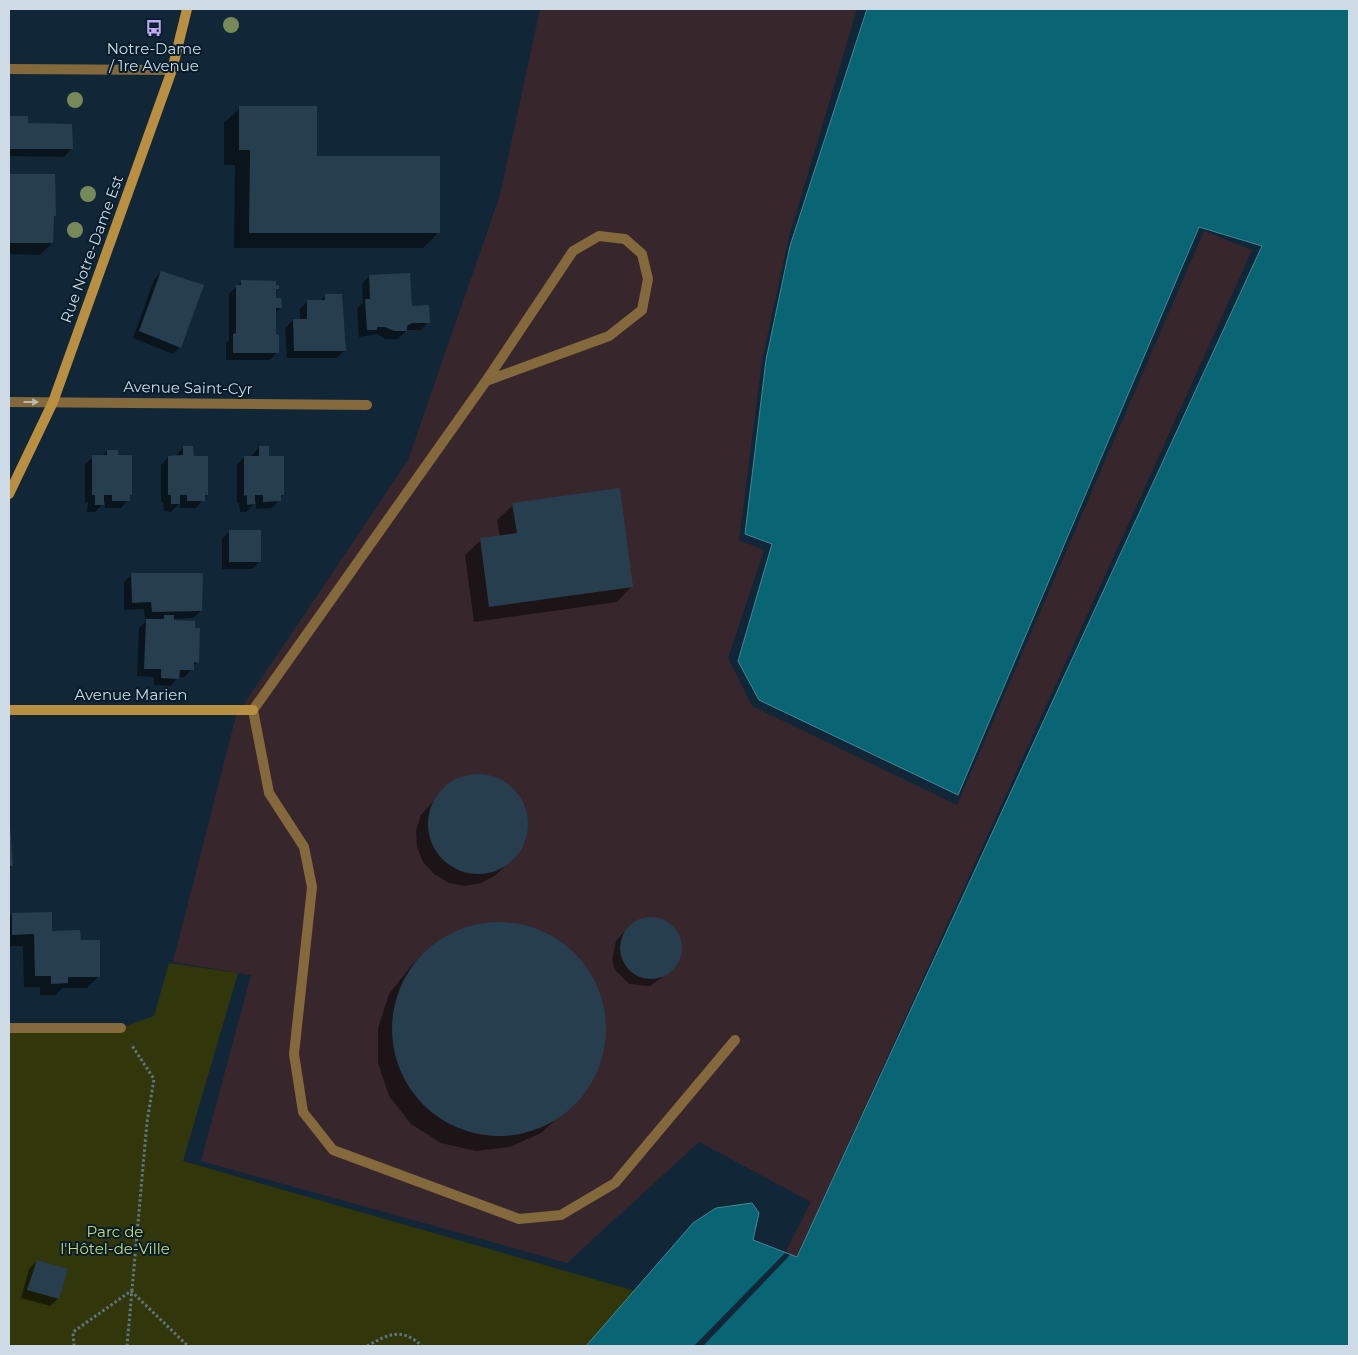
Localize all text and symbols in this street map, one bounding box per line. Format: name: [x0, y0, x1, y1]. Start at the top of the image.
bus stop icon: Notre-Dame / 1re Avenue: [144, 18, 164, 38]
place label: Notre-Dame / 1re Avenue: [107, 39, 201, 75]
street label: Rue Notre-Dame Est: [56, 172, 127, 325]
street label: Avenue Saint-Cyr: [123, 377, 253, 398]
one-way arrow: [23, 398, 39, 406]
street label: Avenue Marien: [75, 685, 187, 704]
park label: Parc de l'Hôtel-de-Ville: [60, 1222, 170, 1258]

